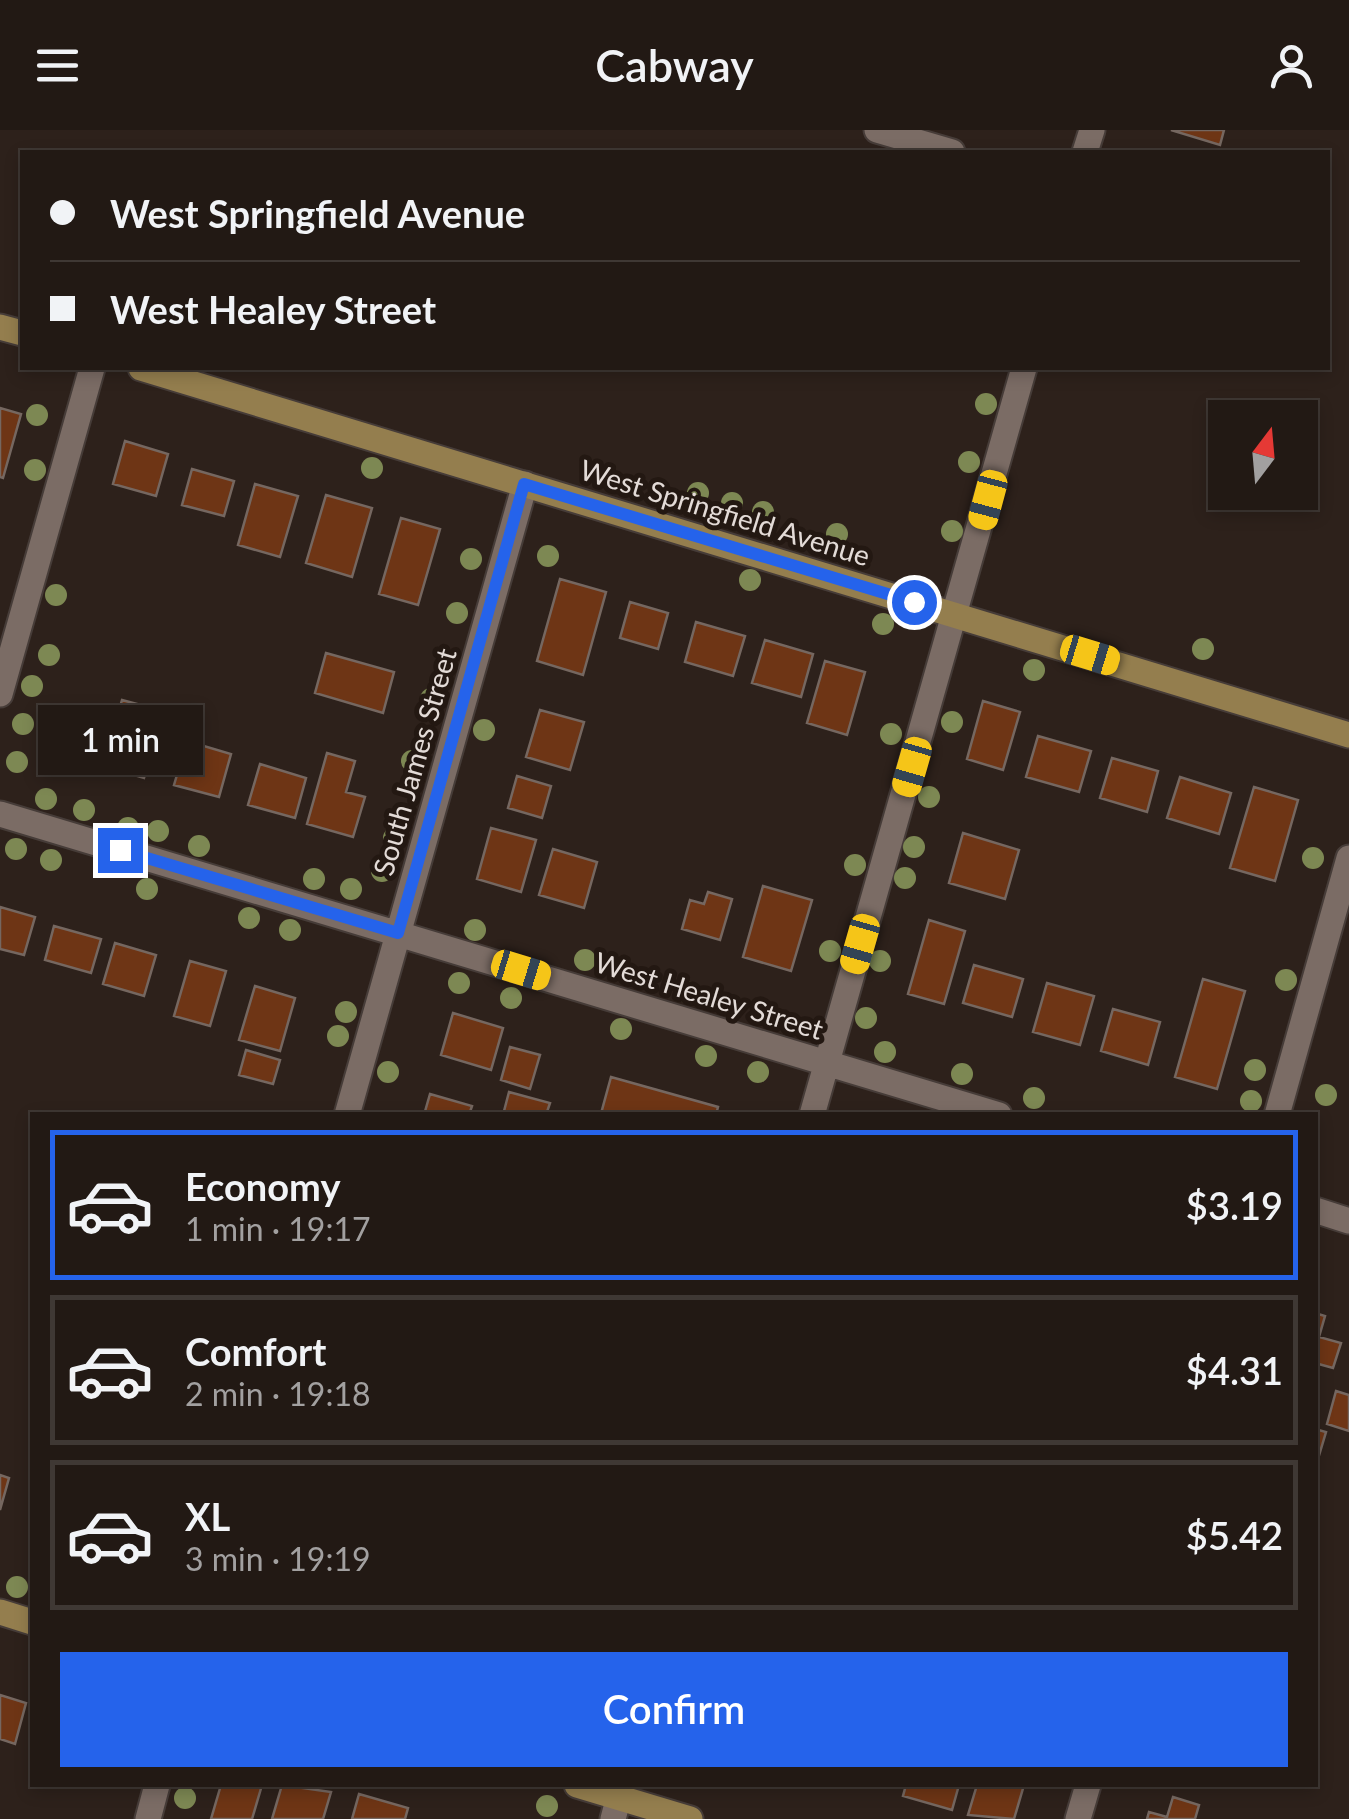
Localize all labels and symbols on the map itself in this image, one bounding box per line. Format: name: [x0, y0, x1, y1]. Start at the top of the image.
north arrow: [1208, 400, 1318, 510]
street label: West Springfield Avenue: [576, 452, 874, 572]
car: [966, 467, 1010, 533]
route start: [892, 580, 937, 625]
car: [1057, 632, 1123, 678]
street label: South James Street: [365, 644, 463, 879]
callout: 1 min: [38, 705, 202, 775]
car: [889, 734, 935, 800]
route end: [98, 828, 143, 873]
car: [837, 911, 883, 977]
street label: West Healey Street: [591, 944, 828, 1046]
car: [488, 947, 554, 993]

